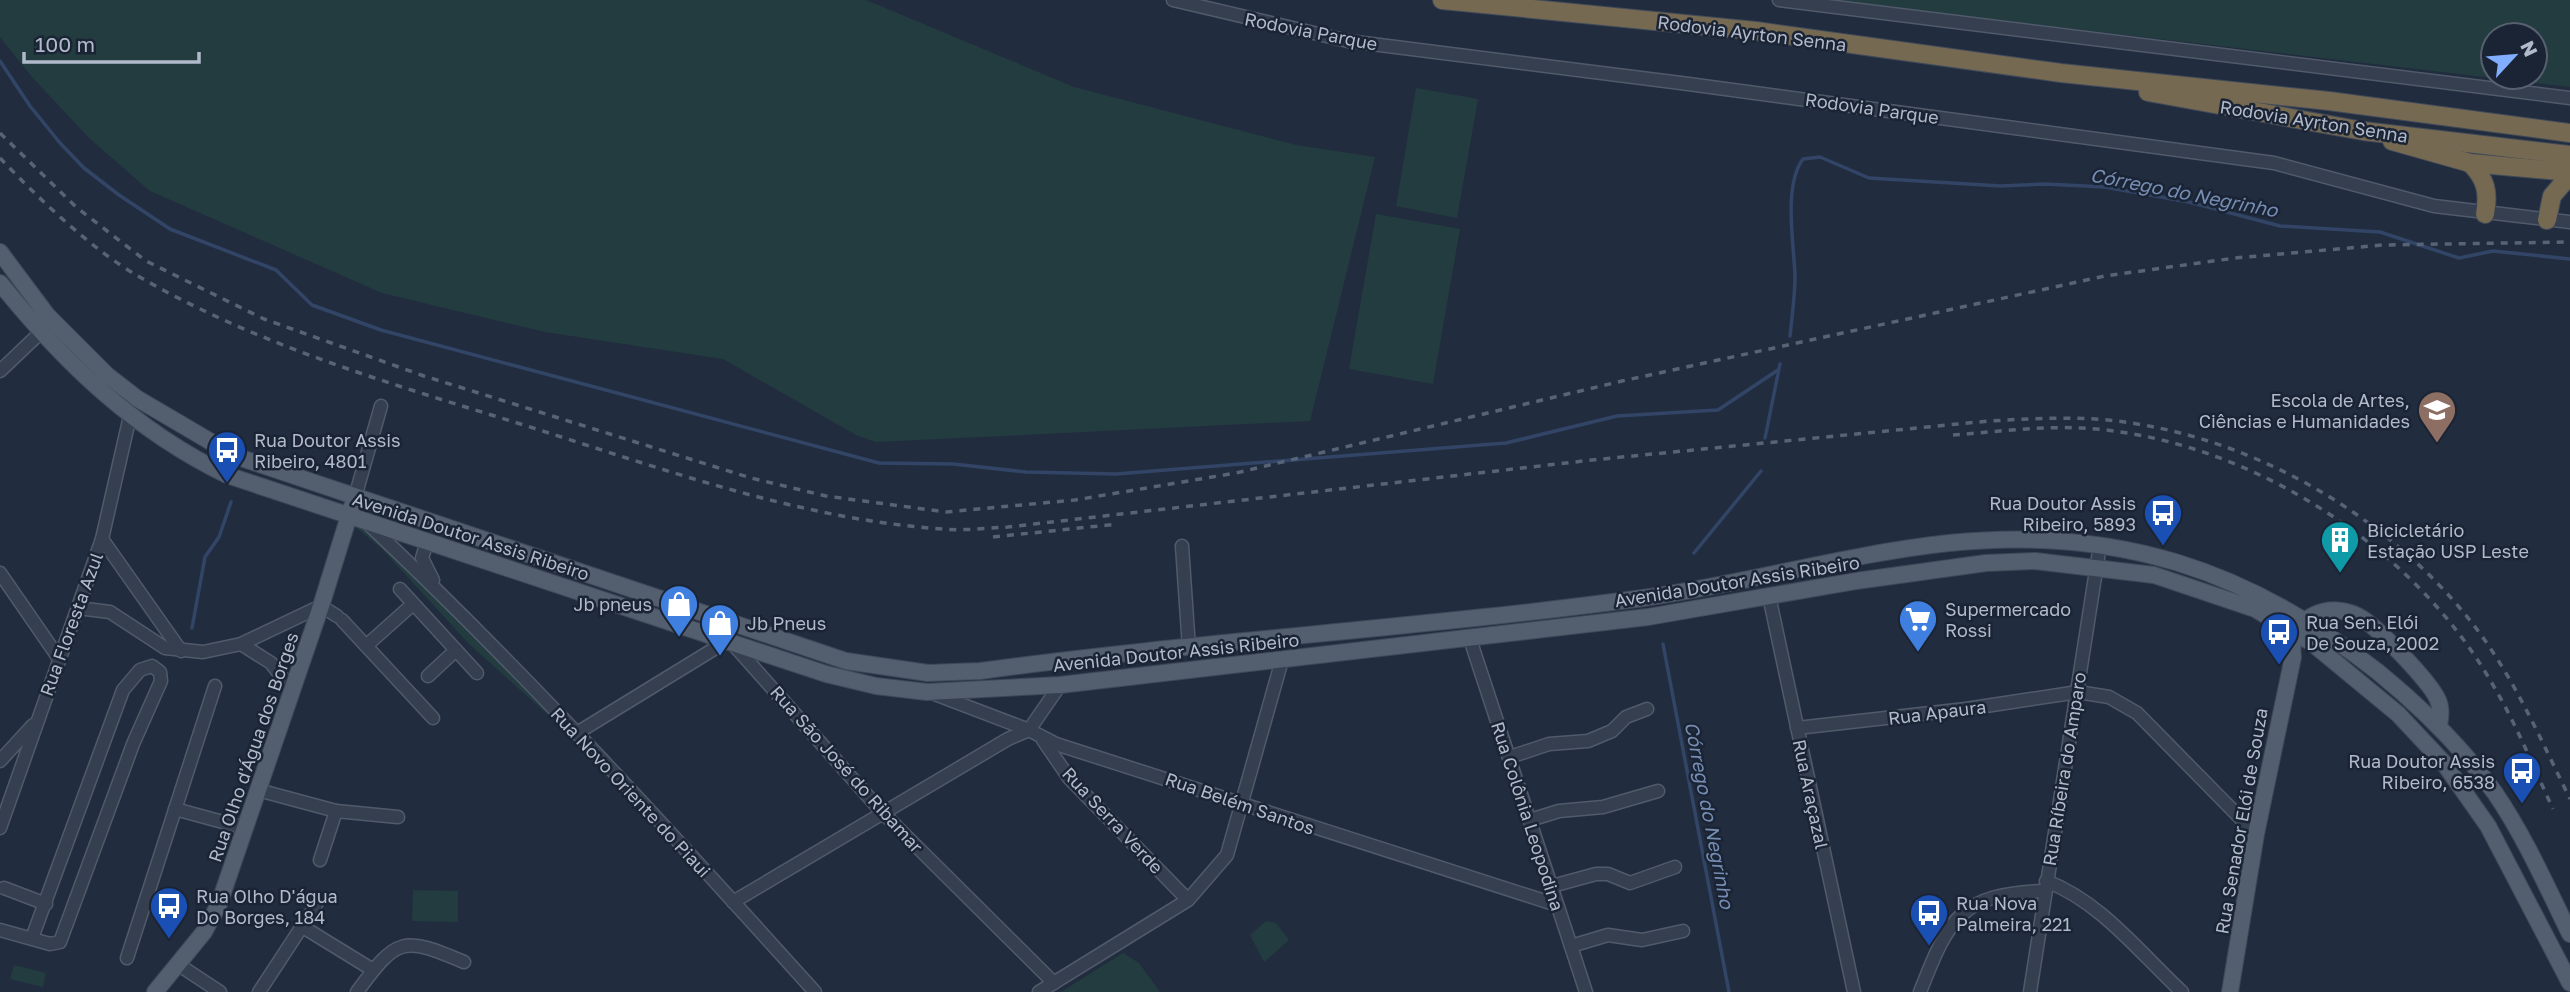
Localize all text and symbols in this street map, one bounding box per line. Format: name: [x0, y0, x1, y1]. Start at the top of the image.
street label: Rodovia Parque: [1243, 7, 1379, 55]
street label: Rodovia Ayrton Senna: [1656, 10, 1848, 56]
scale bar: [24, 21, 200, 65]
north arrow: [2479, 21, 2549, 91]
text: 100 m: [35, 31, 95, 57]
text: N: [2516, 37, 2543, 60]
street label: Rodovia Parque: [1804, 88, 1940, 128]
street label: Rodovia Ayrton Senna: [2218, 95, 2410, 147]
water label: Córrego do Negrinho: [2089, 163, 2281, 222]
place label: Escola de Artes, Ciências e Humanidades: [2199, 389, 2410, 432]
school or university icon: Escola de Artes, Ciências e Humanidades: [2416, 389, 2458, 444]
bus stop icon: Rua Doutor Assis Ribeiro, 4801: [206, 429, 248, 484]
place label: Rua Doutor Assis Ribeiro, 4801: [254, 429, 401, 472]
street label: Avenida Doutor Assis Ribeiro: [350, 487, 592, 585]
place label: Rua Doutor Assis Ribeiro, 5893: [1989, 492, 2136, 535]
bus stop icon: Rua Doutor Assis Ribeiro, 5893: [2142, 492, 2184, 547]
building icon: Bicicletário Estação USP Leste: [2319, 519, 2361, 574]
place label: Bicicletário Estação USP Leste: [2367, 519, 2529, 562]
street label: Rua Floresta Azul: [35, 549, 107, 699]
street label: Avenida Doutor Assis Ribeiro: [1613, 551, 1861, 611]
shop icon: Jb pneus: [658, 583, 700, 638]
place label: Jb pneus: [573, 593, 652, 615]
supermarket icon: Supermercado Rossi: [1897, 598, 1939, 653]
place label: Supermercado Rossi: [1945, 598, 2071, 641]
shop icon: Jb Pneus: [699, 602, 741, 657]
bus stop icon: Rua Sen. Elói De Souza, 2002: [2258, 611, 2300, 666]
place label: Rua Sen. Elói De Souza, 2002: [2306, 611, 2439, 654]
place label: Jb Pneus: [747, 612, 826, 634]
street label: Avenida Doutor Assis Ribeiro: [1052, 628, 1300, 676]
street label: Rua Olho d'Água dos Borges: [203, 629, 303, 865]
street label: Rua Ríbeira do Amparo: [2038, 671, 2090, 867]
street label: Rua São José do Ribamar: [766, 681, 928, 857]
street label: Rua Apaura: [1887, 695, 1987, 729]
street label: Rua Novo Oriente do Piaui: [547, 703, 715, 881]
street label: Rua Senador Elói de Souza: [2210, 706, 2272, 936]
street label: Rua Colônia Leopodina: [1487, 719, 1569, 913]
water label: Córrego do Negrinho: [1681, 720, 1740, 912]
street label: Rua Araçazal: [1789, 737, 1833, 851]
place label: Rua Doutor Assis Ribeiro, 6538: [2348, 750, 2495, 793]
bus stop icon: Rua Doutor Assis Ribeiro, 6538: [2501, 750, 2543, 805]
street label: Rua Serra Verde: [1058, 762, 1168, 878]
street label: Rua Belém Santos: [1162, 767, 1318, 839]
bus stop icon: Rua Olho D'água Do Borges, 184: [148, 885, 190, 940]
place label: Rua Olho D'água Do Borges, 184: [196, 885, 338, 928]
bus stop icon: Rua Nova Palmeira, 221: [1908, 892, 1950, 947]
place label: Rua Nova Palmeira, 221: [1956, 892, 2072, 935]

